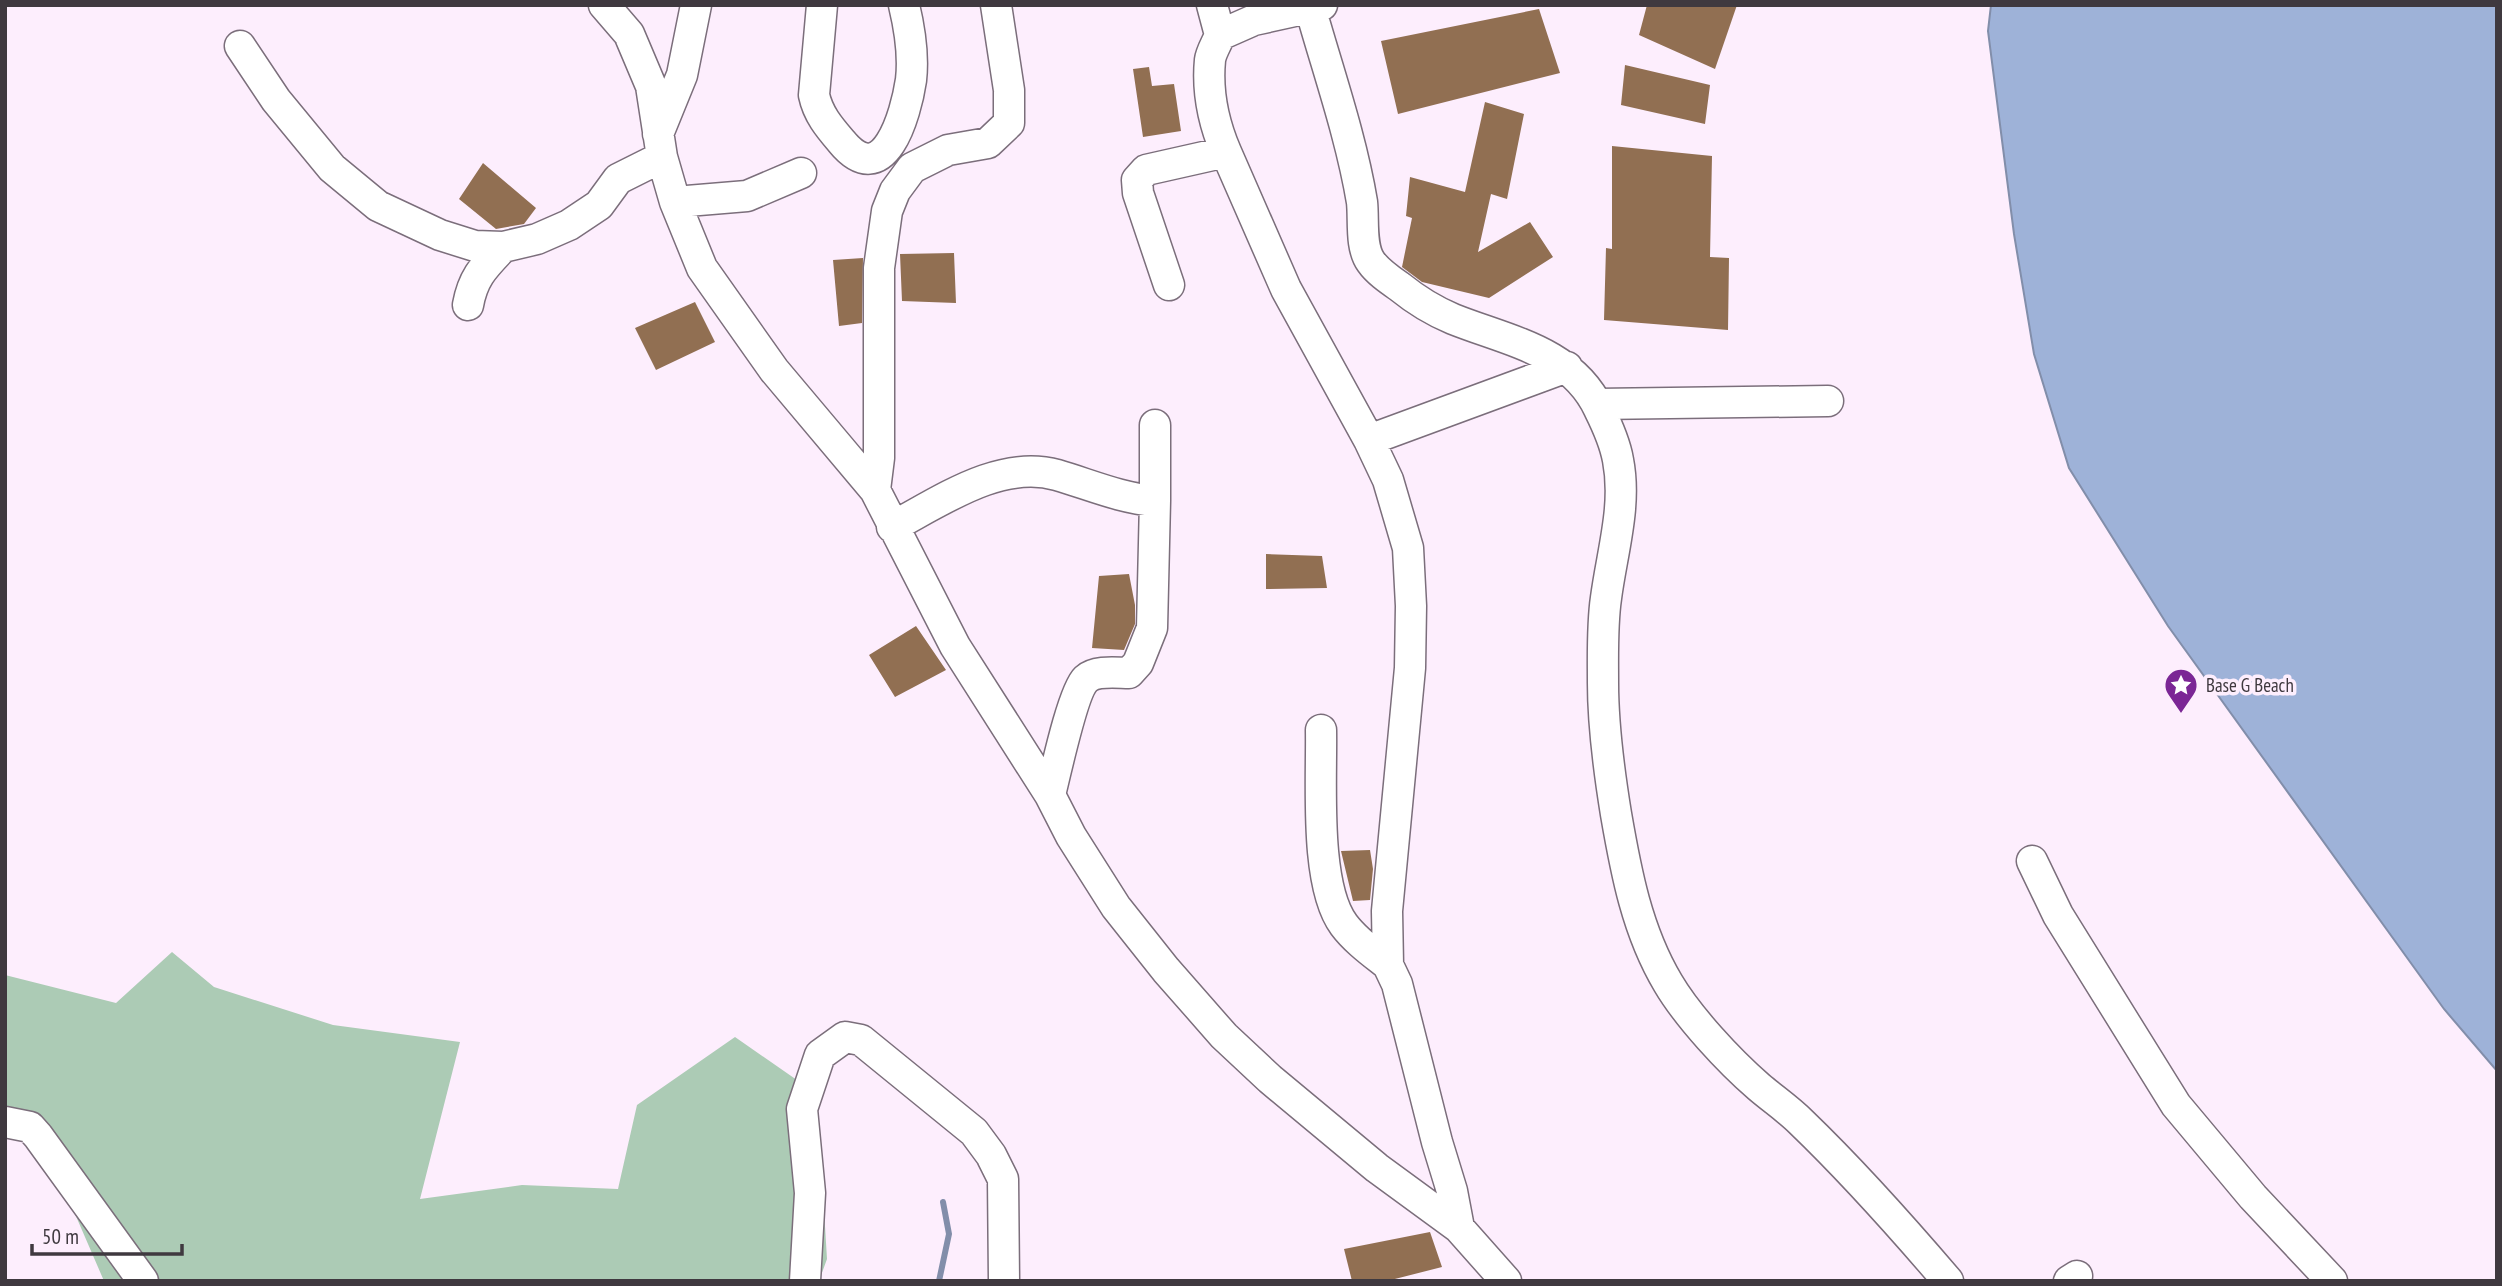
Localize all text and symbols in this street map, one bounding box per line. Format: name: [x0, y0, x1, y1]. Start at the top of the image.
place icon: Base G Beach: [2162, 666, 2200, 715]
place label: Base G Beach: [2206, 673, 2294, 697]
scale bar: [32, 1212, 182, 1256]
text: 50 m: [42, 1223, 79, 1250]

